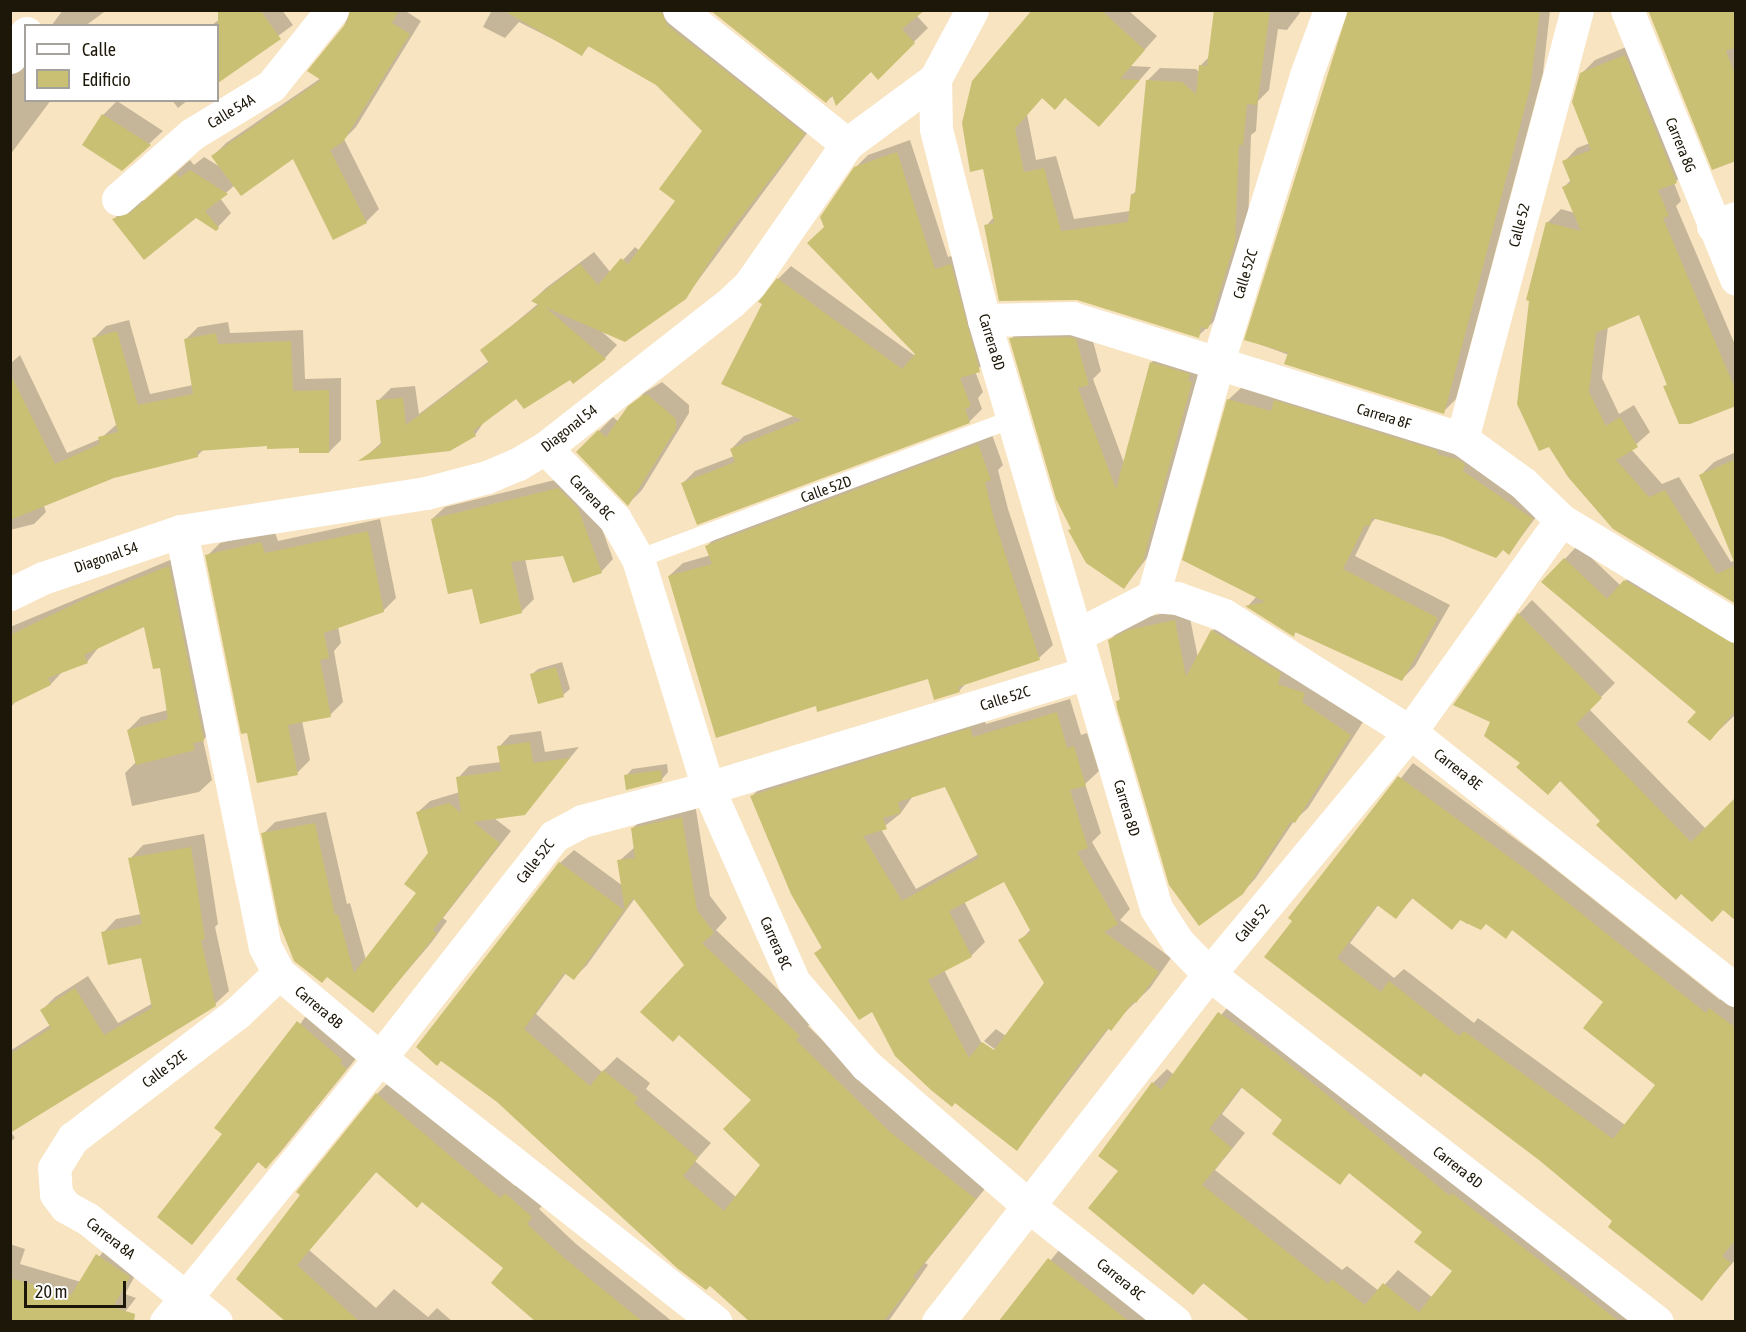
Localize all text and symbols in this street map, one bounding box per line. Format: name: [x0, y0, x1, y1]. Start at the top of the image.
legend: [24, 24, 219, 102]
text: Calle: [82, 39, 116, 60]
text: Edificio: [82, 69, 131, 90]
street label: Calle 54A: [204, 90, 258, 132]
street label: Carrera 8G: [1662, 115, 1700, 175]
street label: Calle 52: [1505, 201, 1533, 249]
street label: Calle 52C: [1229, 247, 1261, 301]
street label: Carrera 8D: [975, 312, 1009, 372]
street label: Carrera 8F: [1355, 399, 1413, 433]
street label: Diagonal 54: [537, 400, 601, 456]
street label: Carrera 8C: [566, 470, 618, 524]
street label: Calle 52D: [798, 471, 854, 507]
street label: Diagonal 54: [72, 538, 140, 576]
street label: Calle 52C: [978, 682, 1032, 714]
street label: Carrera 8E: [1430, 745, 1486, 793]
street label: Carrera 8D: [1110, 778, 1144, 838]
street label: Calle 52C: [512, 835, 558, 887]
street label: Calle 52: [1231, 900, 1273, 946]
street label: Carrera 8C: [756, 914, 796, 972]
street label: Carrera 8B: [291, 982, 347, 1032]
street label: Calle 52E: [138, 1047, 190, 1091]
street label: Carrera 8D: [1430, 1142, 1486, 1192]
street label: Carrera 8A: [83, 1213, 139, 1263]
street label: Carrera 8C: [1093, 1254, 1149, 1304]
scale bar: [27, 1269, 129, 1307]
text: 20 m: [35, 1281, 67, 1302]

